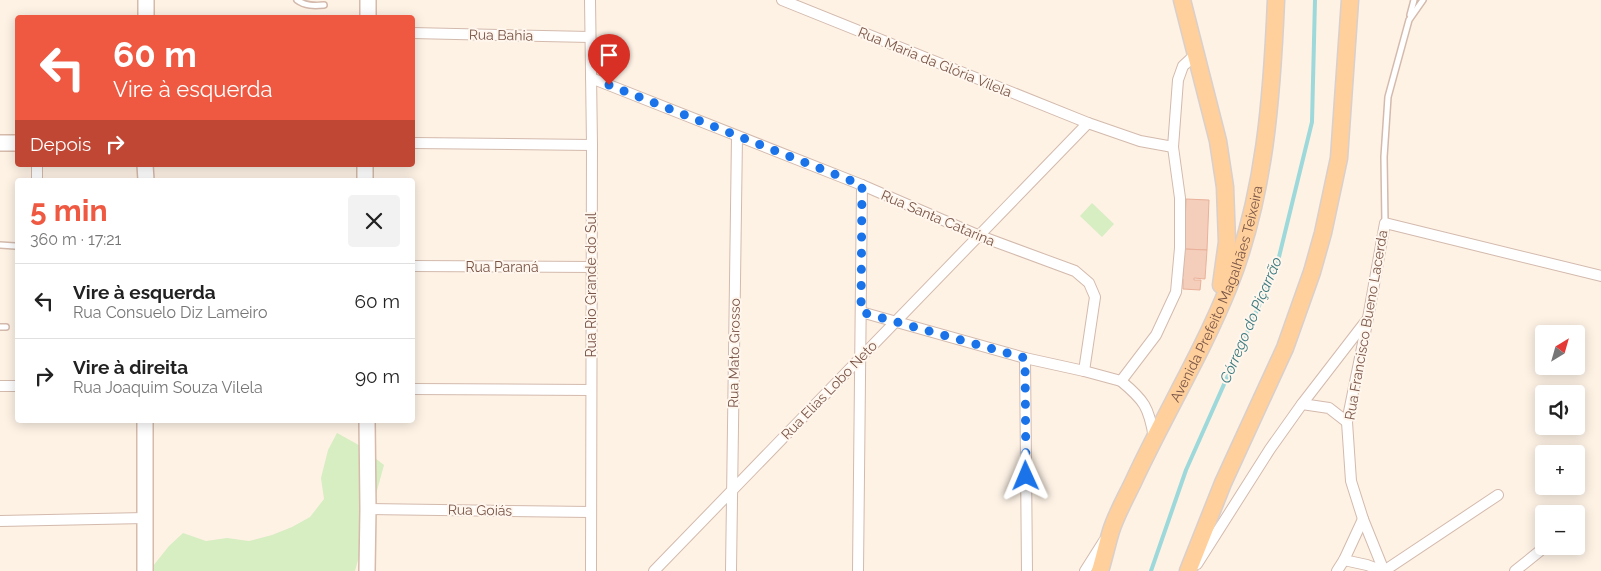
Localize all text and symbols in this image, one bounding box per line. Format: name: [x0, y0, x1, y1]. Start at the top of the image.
street label: Rua Maria da Glória Vilela: [856, 24, 1014, 100]
street label: Rua Bahia: [469, 26, 533, 44]
text: 60 m: [113, 34, 197, 75]
pin: [588, 34, 630, 85]
icon: left: [30, 35, 95, 100]
icon: arrive: [595, 41, 623, 69]
text: Vire à esquerda: [113, 76, 272, 102]
icon: right: [101, 130, 129, 158]
text: Depois: [30, 133, 91, 155]
street label: Avenida Prefeito Magalhães Teixeira: [1167, 184, 1266, 405]
street label: Rua Santa Catarina: [879, 187, 997, 249]
text: 5 min: [30, 193, 108, 228]
button: close: [348, 195, 400, 247]
street label: Rua Rio Grande do Sul: [583, 212, 599, 358]
street label: Rua Francisco Bueno Lacerda: [1341, 229, 1391, 421]
text: 360 m · 17:21: [30, 230, 121, 249]
water label: Córrego do Piçarrão: [1216, 254, 1286, 386]
street label: Rua Paraná: [465, 259, 539, 275]
text: Vire à esquerda: [73, 281, 216, 303]
icon: left: [30, 287, 58, 315]
text: 60 m: [355, 290, 400, 312]
street label: Rua Mato Grosso: [725, 298, 743, 408]
text: Rua Consuelo Diz Lameiro: [73, 303, 267, 322]
north arrow: [1535, 325, 1585, 375]
map controls: [1535, 325, 1585, 555]
street label: Rua Elias Lobo Neto: [778, 338, 880, 442]
text: Vire à direita: [73, 356, 188, 378]
icon: right: [30, 362, 58, 390]
text: 90 m: [355, 365, 400, 387]
text: Rua Joaquim Souza Vilela: [73, 378, 263, 397]
button: sound: [1535, 385, 1585, 435]
button: +: [1535, 445, 1585, 495]
position arrow: [999, 449, 1051, 501]
street label: Rua Goiás: [448, 501, 513, 519]
button: −: [1535, 505, 1585, 555]

